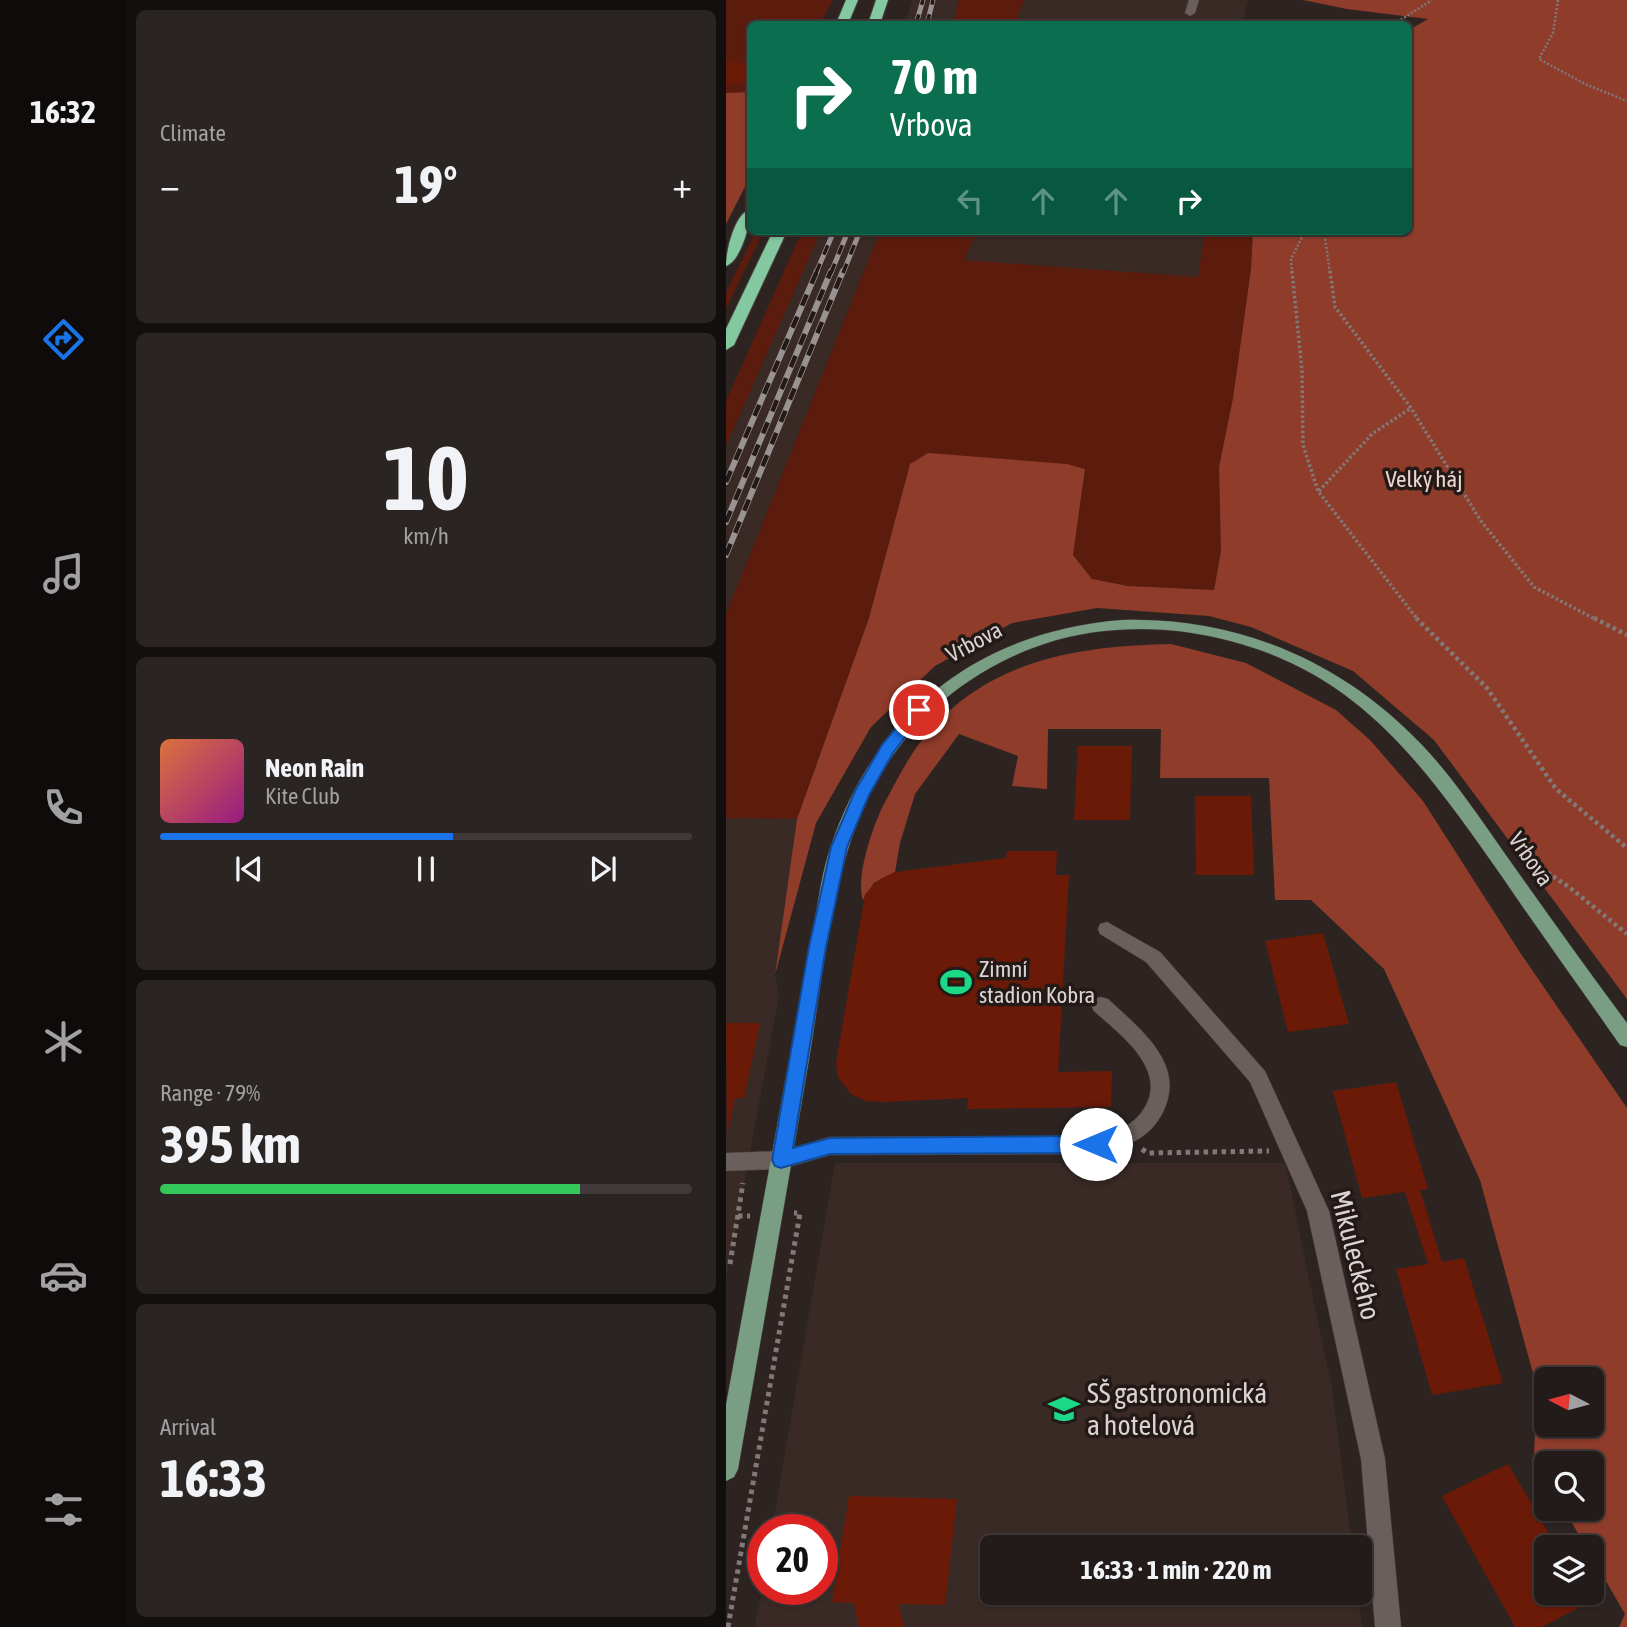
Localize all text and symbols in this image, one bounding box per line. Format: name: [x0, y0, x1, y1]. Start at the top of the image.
text: 70 m: [890, 48, 978, 104]
icon: right: [775, 49, 866, 140]
text: 16:32: [30, 93, 96, 130]
text: Vrbova: [890, 106, 973, 143]
text: Climate: [160, 120, 226, 146]
text: 19°: [394, 154, 458, 214]
text: −: [160, 163, 180, 206]
text: +: [672, 163, 692, 206]
icon: left: [951, 182, 989, 220]
icon: ahead: [1024, 182, 1062, 220]
icon: ahead: [1097, 182, 1135, 220]
icon: right: [1170, 182, 1208, 220]
icon: directions: [39, 315, 88, 364]
text: 10: [383, 425, 469, 529]
park label: Velký háj: [1385, 466, 1463, 492]
text: km/h: [403, 523, 449, 549]
icon: music: [39, 549, 88, 598]
street label: Vrbova: [942, 617, 1006, 667]
pin: [889, 680, 949, 740]
icon: arrive: [900, 691, 938, 729]
text: Neon Rain: [265, 753, 364, 783]
icon: phone: [39, 783, 88, 832]
text: Kite Club: [265, 783, 340, 809]
street label: Vrbova: [1503, 827, 1559, 891]
icon: previous: [230, 850, 268, 888]
icon: pause: [407, 850, 445, 888]
icon: next: [584, 850, 622, 888]
place label: Zimní stadion Kobra: [979, 956, 1095, 1008]
sports icon: Zimní stadion Kobra: [939, 965, 973, 999]
icon: climate: [39, 1017, 88, 1066]
text: Range · 79%: [160, 1080, 260, 1106]
position arrow: [1059, 1107, 1133, 1181]
text: 395 km: [160, 1114, 301, 1174]
street label: Mikuleckého: [1324, 1187, 1388, 1323]
icon: car: [39, 1251, 88, 1300]
north arrow: [1534, 1367, 1604, 1437]
map controls: [1534, 1367, 1604, 1605]
place label: SŠ gastronomická a hotelová: [1087, 1377, 1267, 1441]
school or university icon: SŠ gastronomická a hotelová: [1047, 1392, 1081, 1426]
text: Arrival: [160, 1414, 216, 1440]
text: 16:33: [160, 1448, 267, 1508]
button: search: [1534, 1451, 1604, 1521]
icon: filters: [39, 1485, 88, 1534]
speed limit sign: 20: [747, 1514, 838, 1605]
button: layers: [1534, 1535, 1604, 1605]
text: 16:33 · 1 min · 220 m: [1081, 1555, 1271, 1585]

